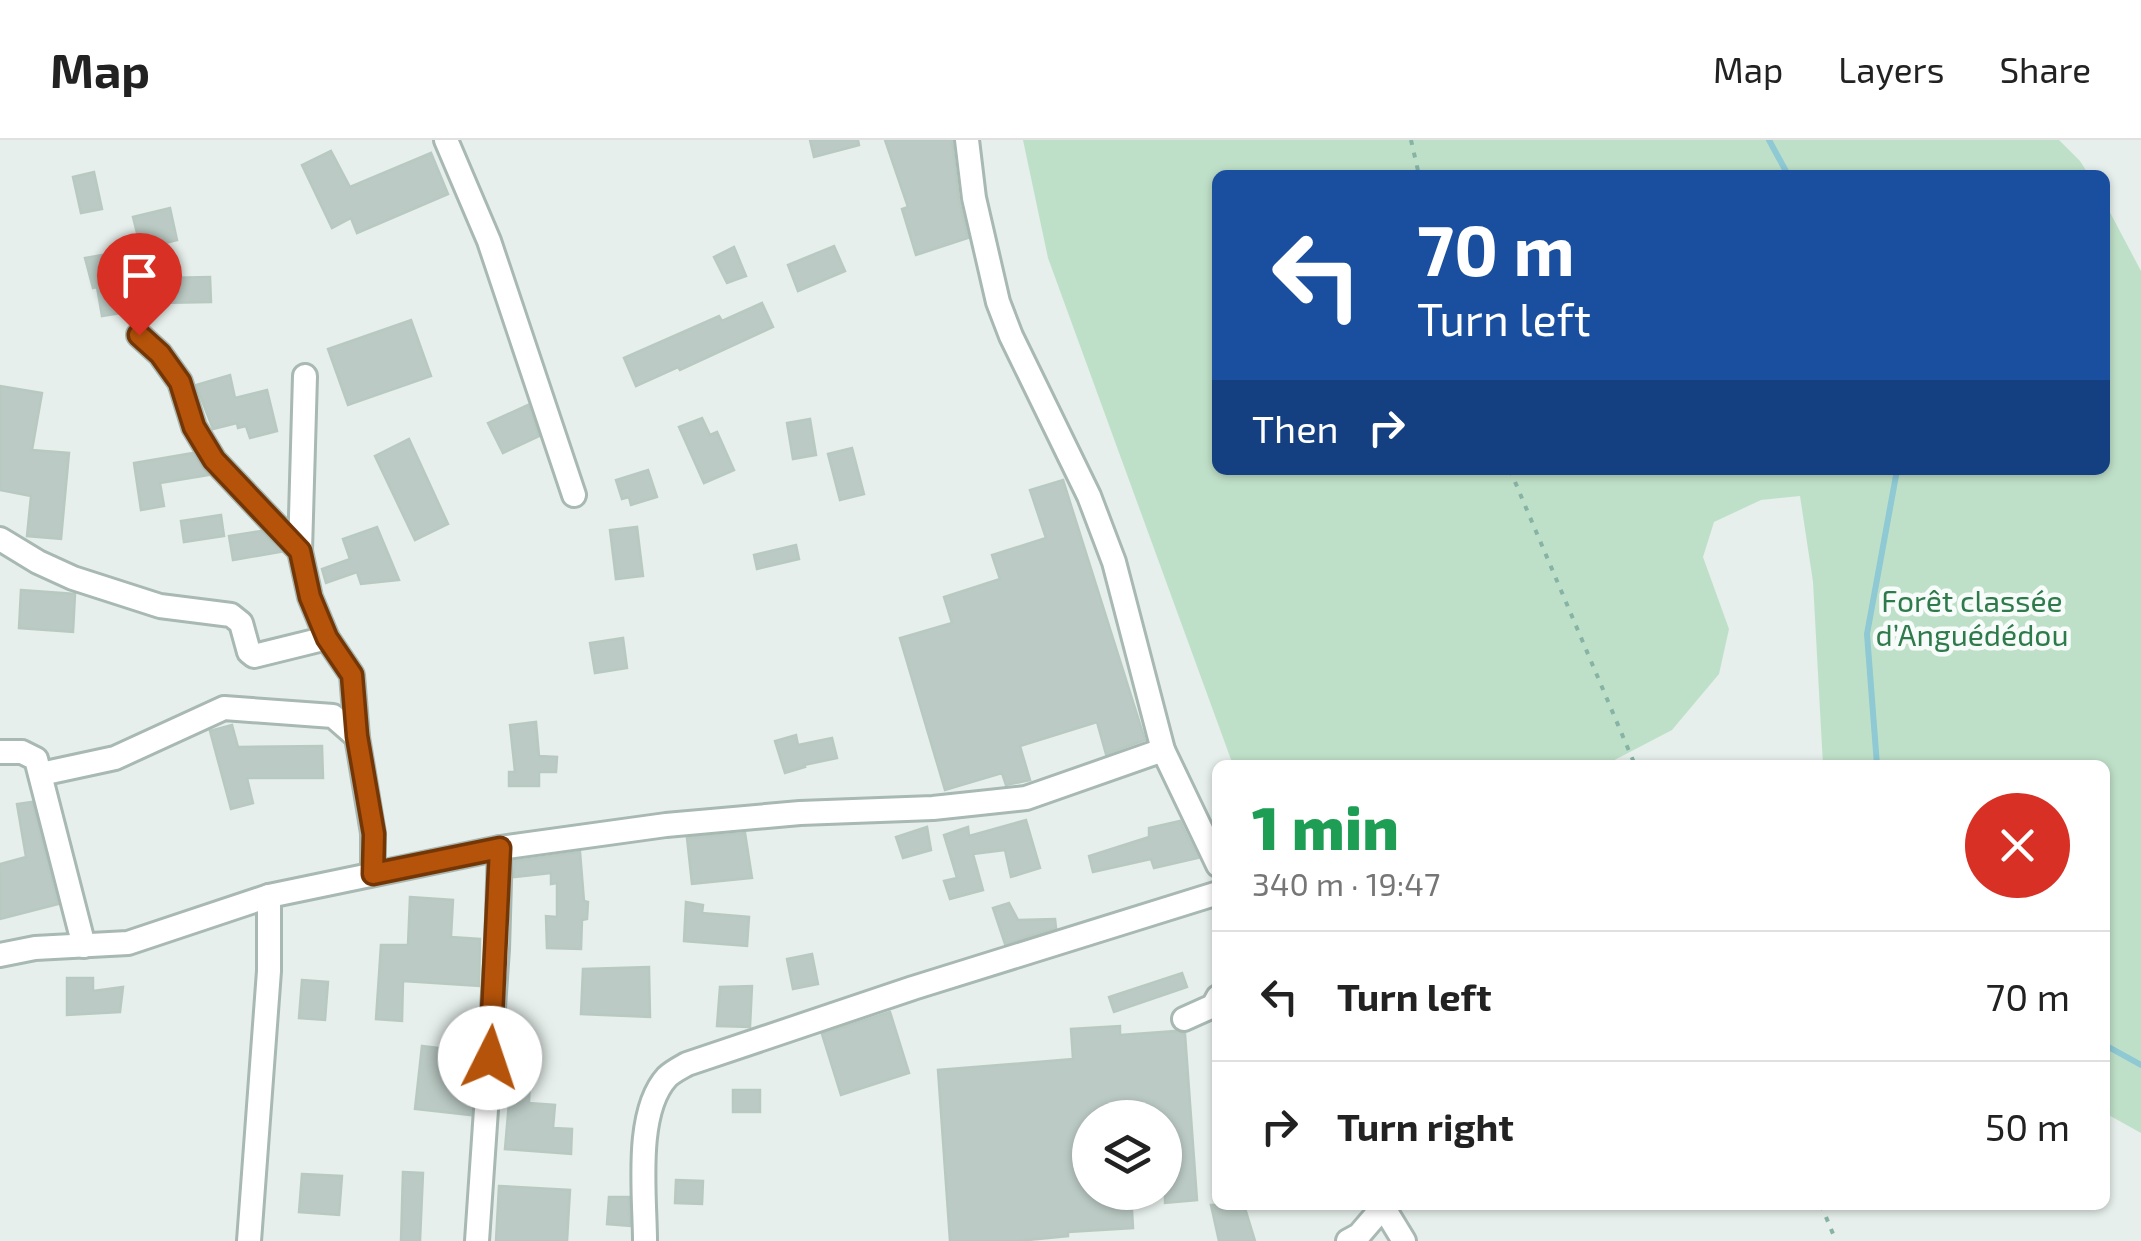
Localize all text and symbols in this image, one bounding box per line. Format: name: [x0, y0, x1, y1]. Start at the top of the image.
text: Map: [50, 40, 150, 98]
text: Map: [1713, 48, 1783, 90]
text: Layers: [1838, 48, 1944, 90]
text: Share: [1999, 48, 2091, 90]
text: 70 m: [1417, 206, 1575, 290]
icon: left: [1252, 210, 1382, 340]
pin: [97, 233, 182, 336]
icon: arrive: [112, 248, 167, 303]
text: Turn left: [1417, 291, 1591, 345]
icon: right: [1359, 400, 1414, 455]
text: Then: [1252, 405, 1339, 451]
park label: Forêt classée d’Anguédédou: [1876, 582, 2069, 652]
text: 1 min: [1252, 790, 1399, 862]
button: close: [1965, 793, 2070, 898]
text: 340 m · 19:47: [1252, 864, 1440, 902]
icon: left: [1252, 969, 1307, 1024]
text: Turn left: [1337, 973, 1492, 1019]
text: 70 m: [1986, 973, 2070, 1019]
position arrow: [438, 1006, 542, 1110]
icon: right: [1252, 1099, 1307, 1154]
map controls: [1072, 1100, 1182, 1210]
button: layers: [1072, 1100, 1182, 1210]
text: Turn right: [1337, 1103, 1514, 1149]
text: 50 m: [1985, 1103, 2070, 1149]

